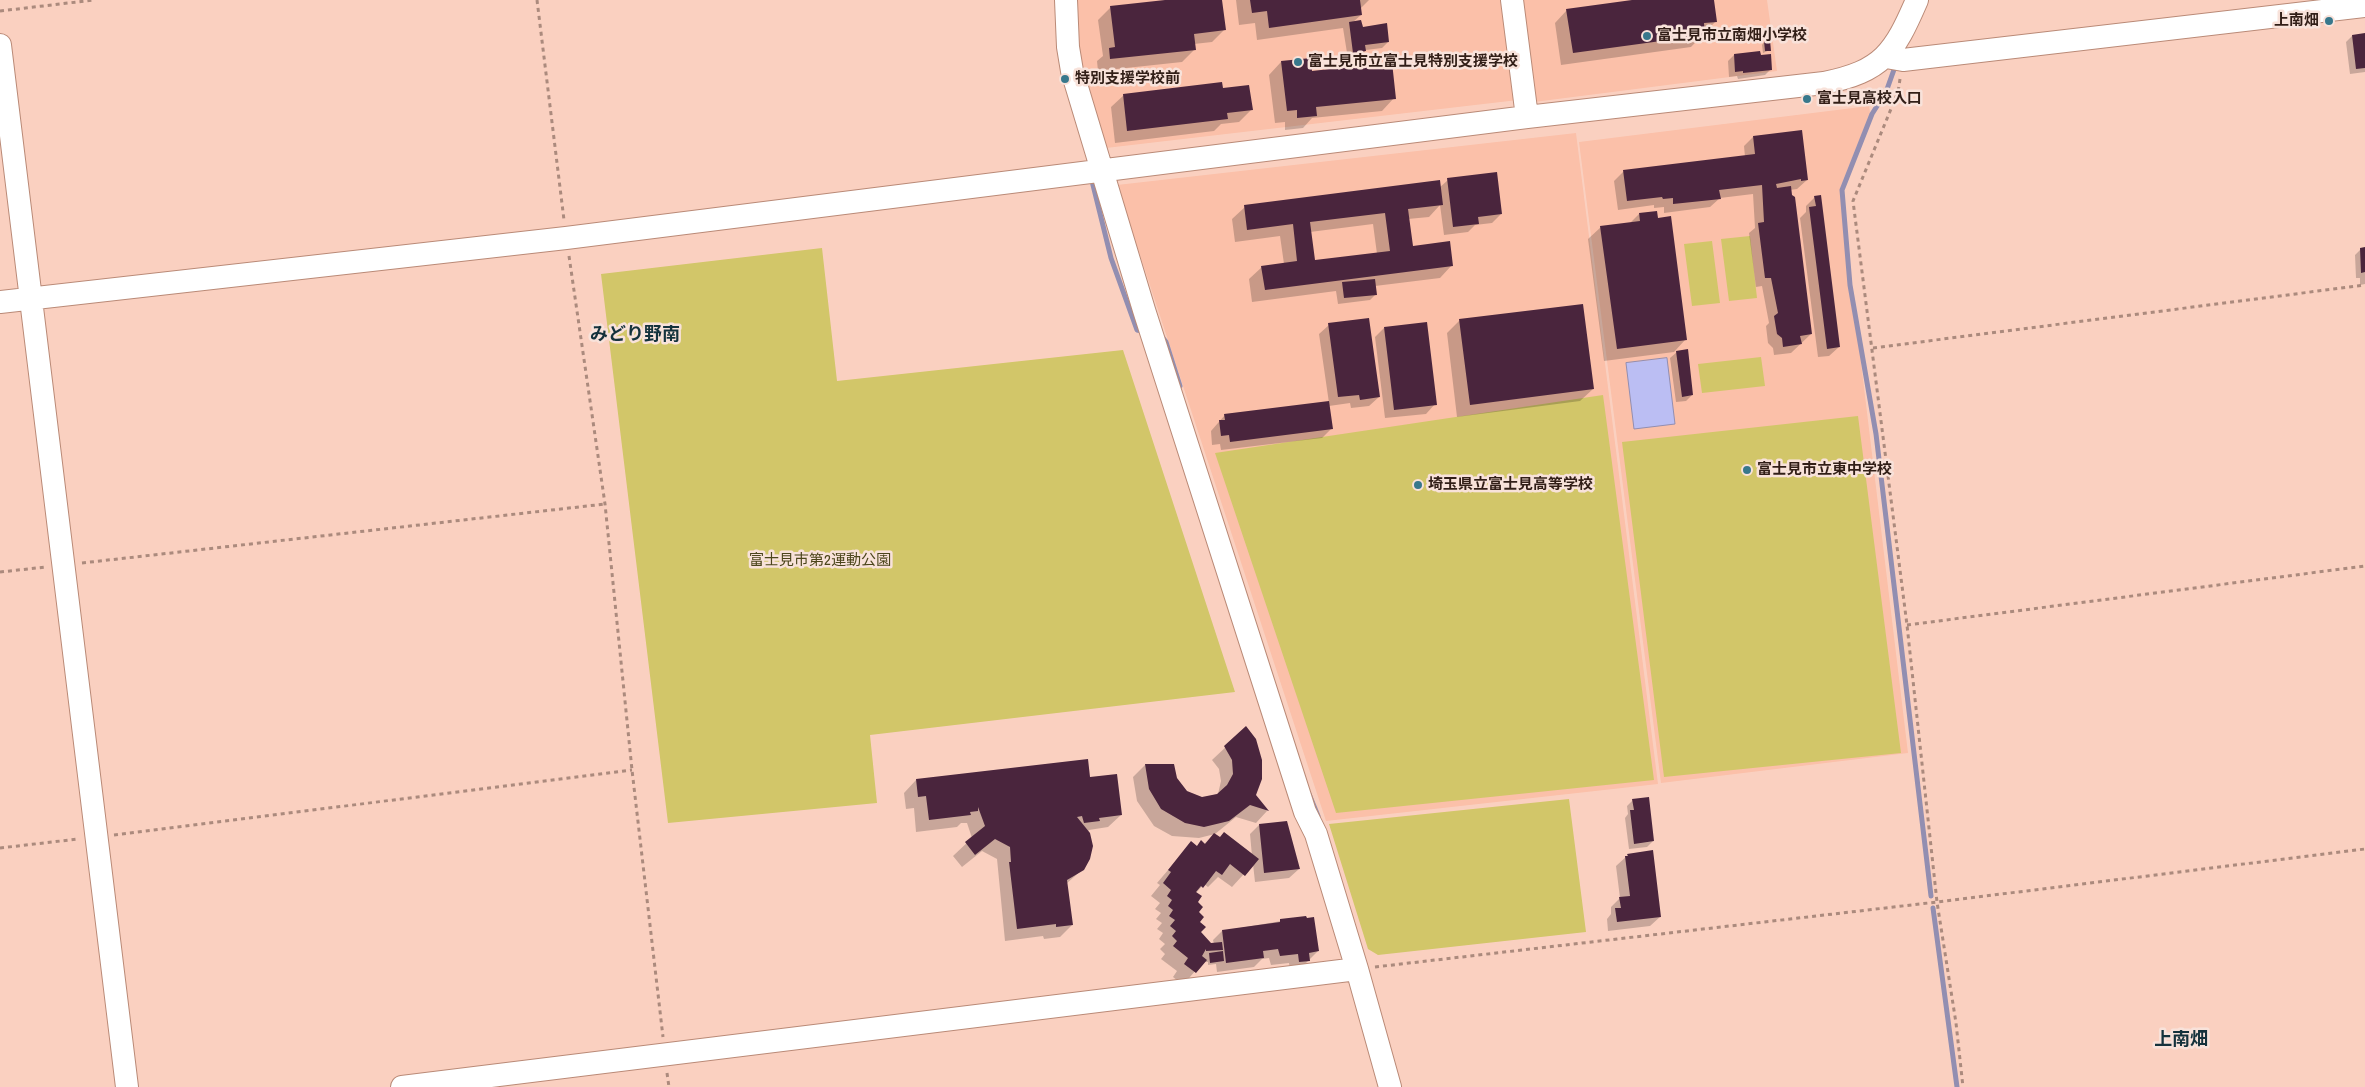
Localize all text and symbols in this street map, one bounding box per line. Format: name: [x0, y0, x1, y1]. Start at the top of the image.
place label: 上南畑: [2274, 12, 2319, 30]
marker: 上南畑: [2323, 15, 2335, 27]
place label: 富士見市立南畑小学校: [1657, 27, 1807, 45]
marker: 富士見市立南畑小学校: [1641, 30, 1653, 42]
place label: 富士見市立富士見特別支援学校: [1308, 53, 1518, 71]
marker: 富士見市立富士見特別支援学校: [1292, 56, 1304, 68]
place label: 特別支援学校前: [1075, 70, 1180, 88]
marker: 特別支援学校前: [1059, 73, 1071, 85]
place label: 富士見高校入口: [1817, 90, 1922, 108]
marker: 富士見高校入口: [1801, 93, 1813, 105]
district label: みどり野南: [590, 324, 680, 346]
place label: 富士見市立東中学校: [1757, 461, 1892, 479]
marker: 富士見市立東中学校: [1741, 464, 1753, 476]
place label: 埼玉県立富士見高等学校: [1428, 476, 1593, 494]
marker: 埼玉県立富士見高等学校: [1412, 479, 1424, 491]
park label: 富士見市第2運動公園: [749, 552, 891, 570]
district label: 上南畑: [2154, 1029, 2208, 1051]

